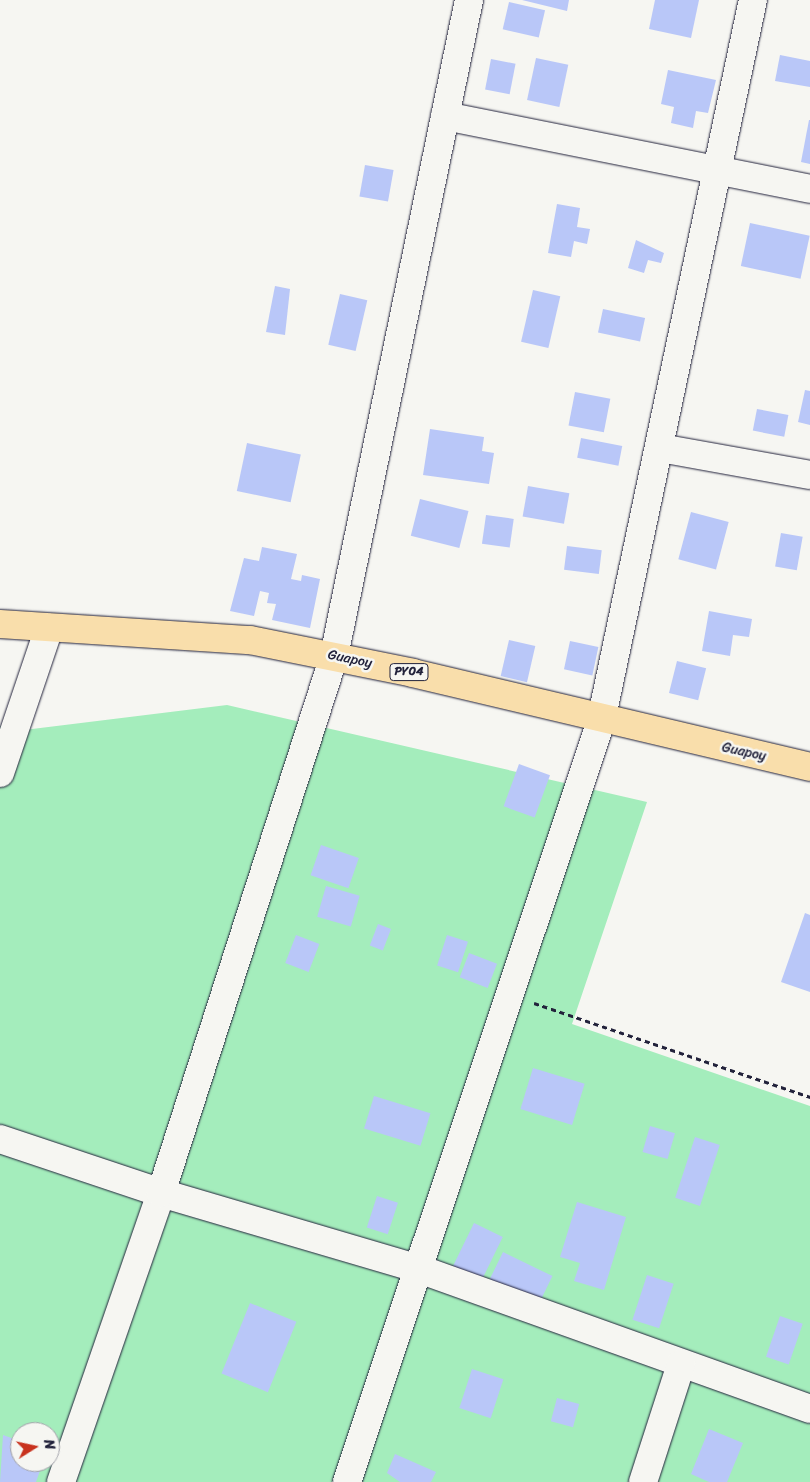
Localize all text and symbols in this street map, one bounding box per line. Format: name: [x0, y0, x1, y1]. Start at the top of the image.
street label: Guapoy: [326, 646, 374, 672]
road number: PY04: [389, 662, 429, 682]
street label: Guapoy: [720, 739, 768, 765]
north arrow: [10, 1422, 60, 1472]
text: N: [36, 1438, 62, 1451]

